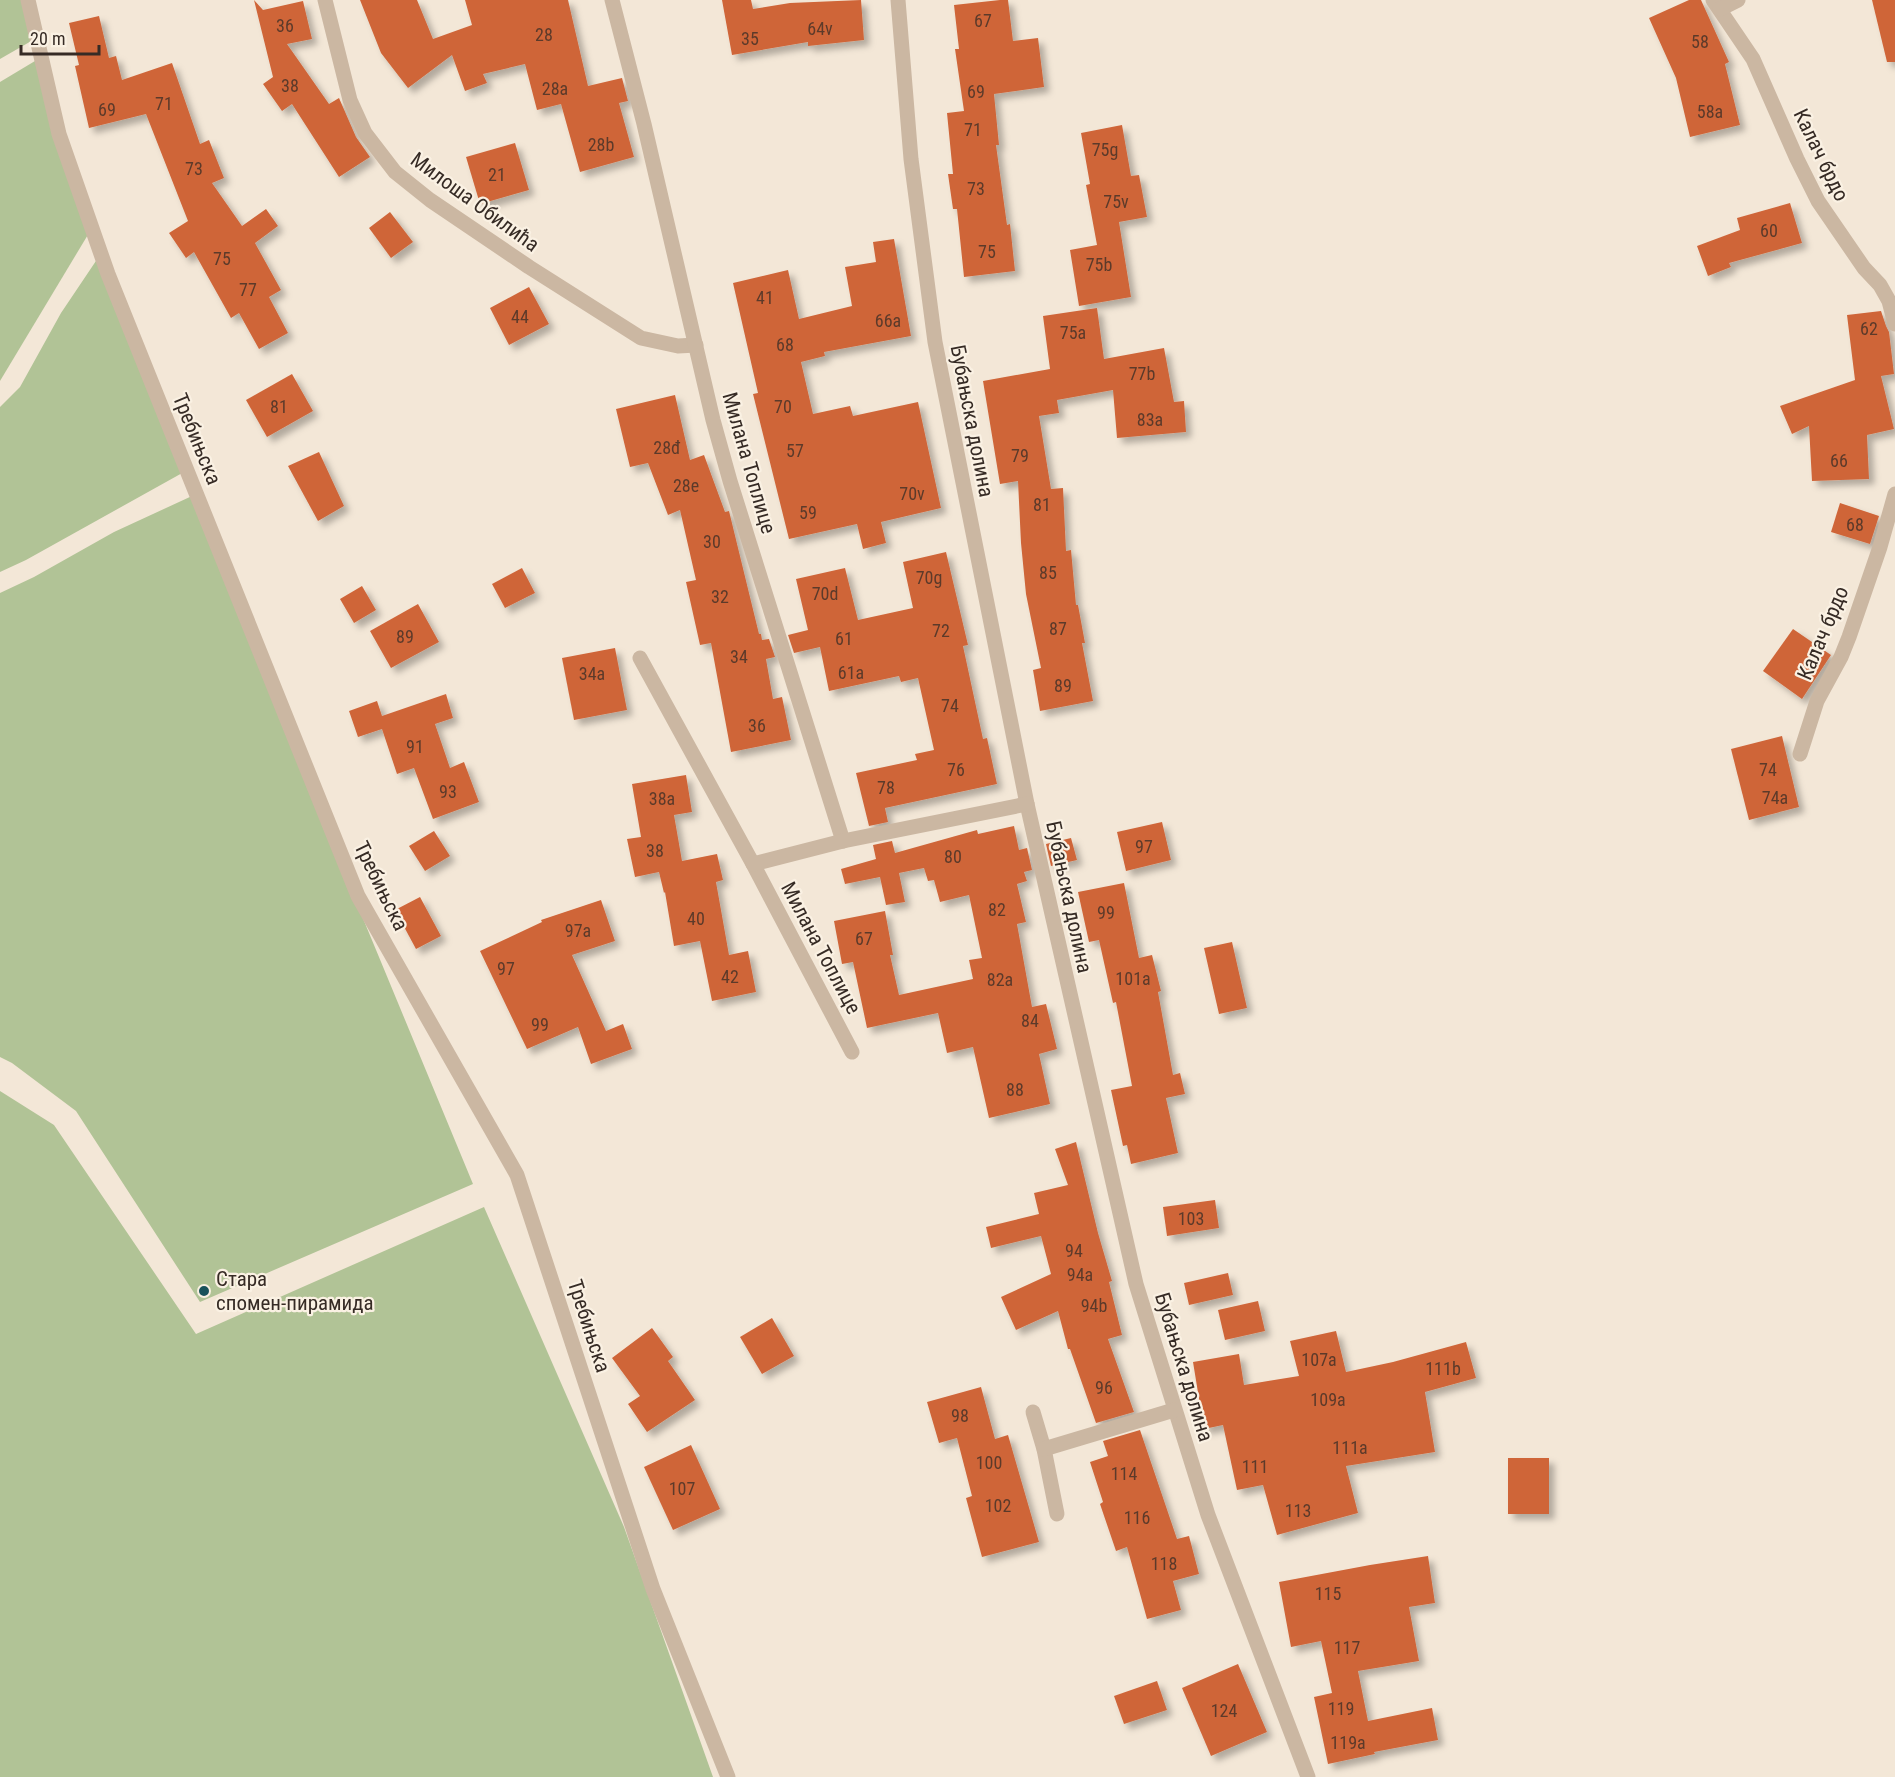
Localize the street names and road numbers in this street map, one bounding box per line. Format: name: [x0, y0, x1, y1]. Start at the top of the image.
street label: Калач брдо: [1788, 105, 1854, 205]
street label: Милоша Обилића: [406, 147, 544, 257]
street label: Бубањска долина: [945, 343, 999, 499]
street label: Требињска: [168, 390, 226, 488]
street label: Милана Топлице: [717, 390, 781, 537]
street label: Калач брдо: [1793, 583, 1853, 683]
street label: Бубањска долина: [1041, 819, 1097, 975]
street label: Требињска: [349, 838, 413, 934]
street label: Милана Топлице: [776, 878, 866, 1018]
street label: Требињска: [563, 1277, 615, 1375]
street label: Бубањска долина: [1150, 1290, 1218, 1444]

